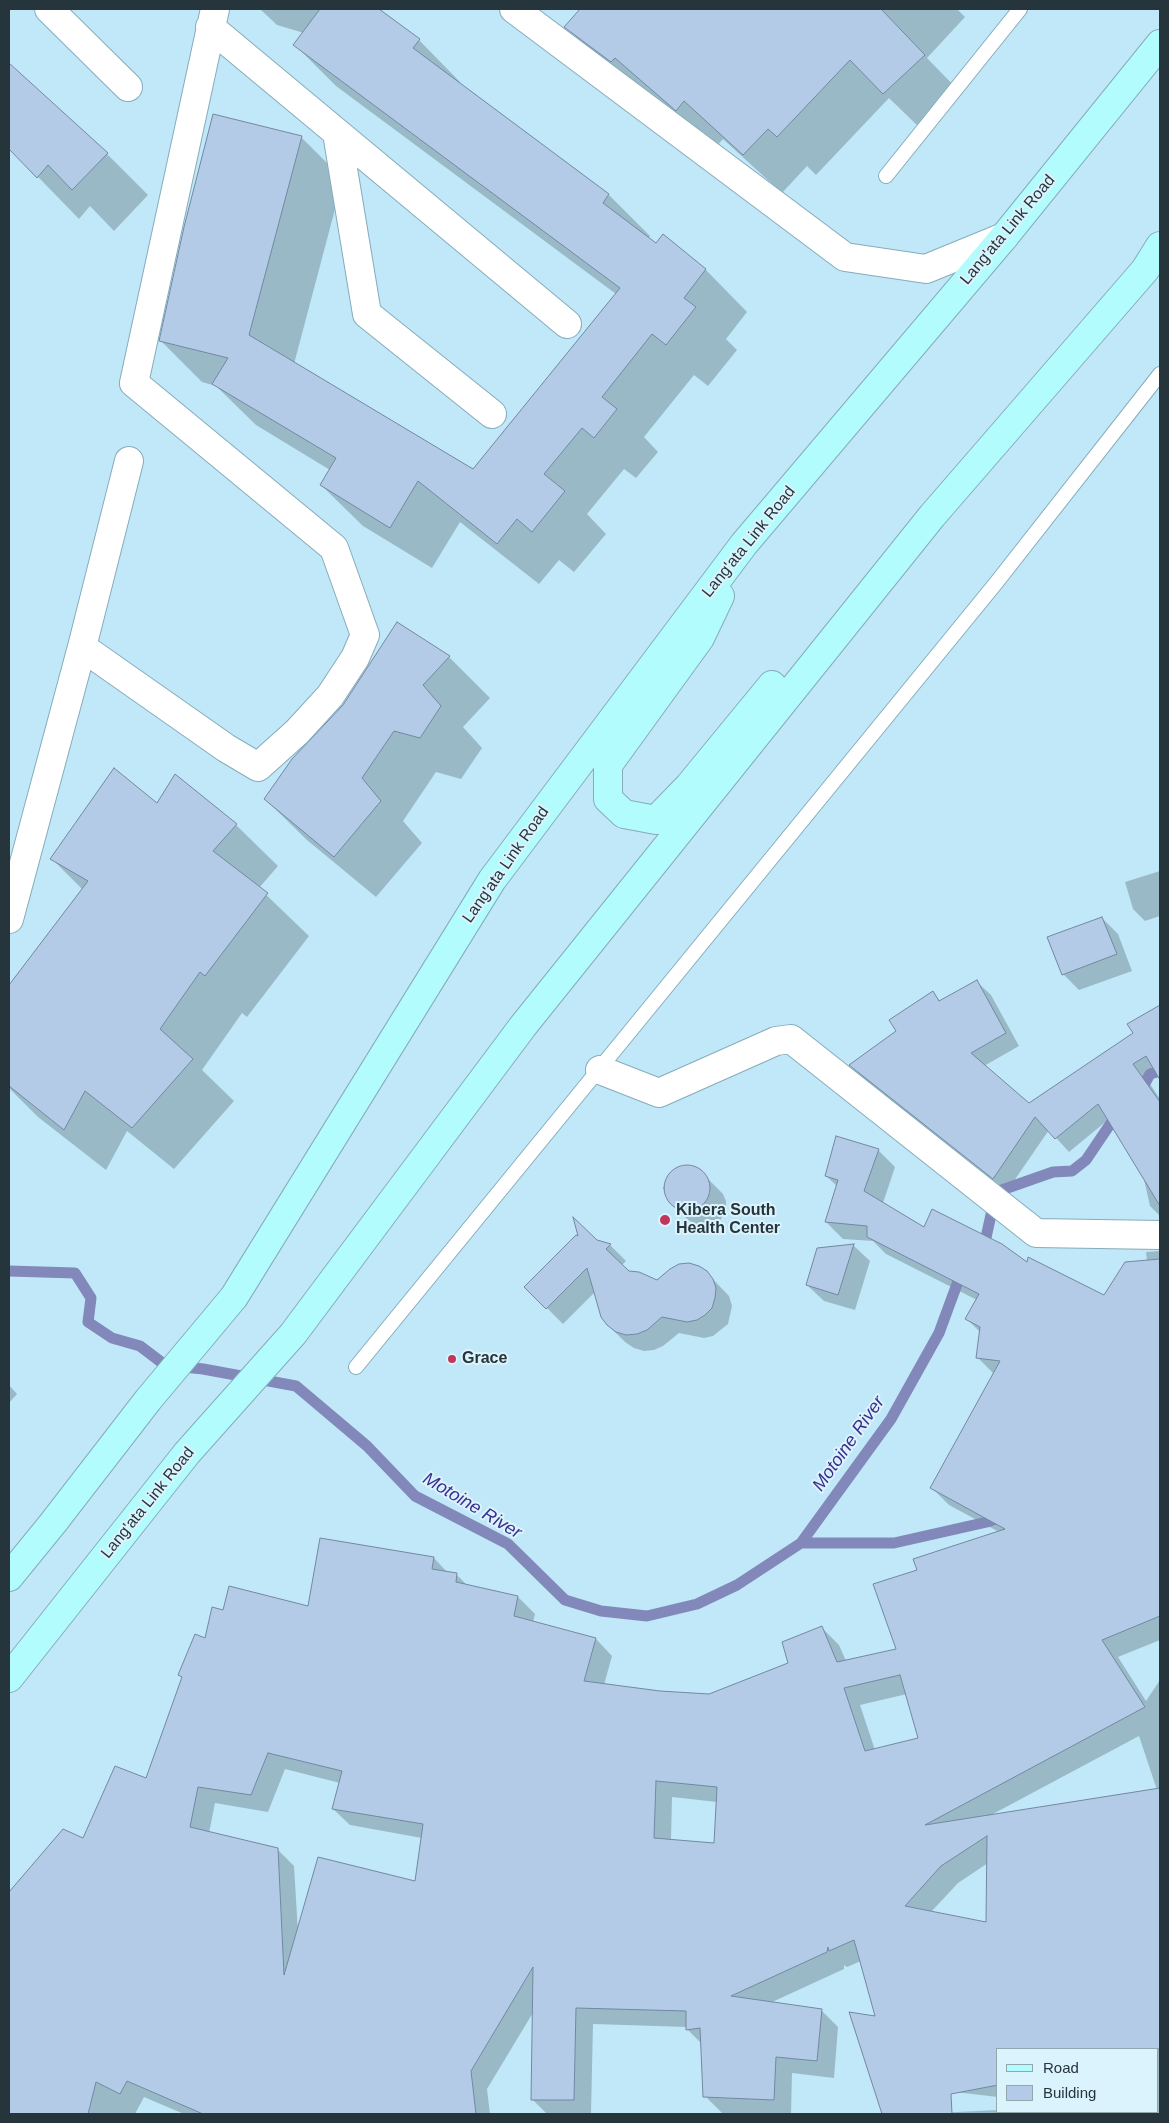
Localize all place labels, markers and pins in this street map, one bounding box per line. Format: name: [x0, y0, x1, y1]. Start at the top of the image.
place label: Kibera South Health Center: [676, 1201, 780, 1239]
marker: Kibera South Health Center: [658, 1213, 672, 1227]
place label: Grace: [462, 1349, 507, 1369]
marker: Grace: [446, 1353, 458, 1365]

